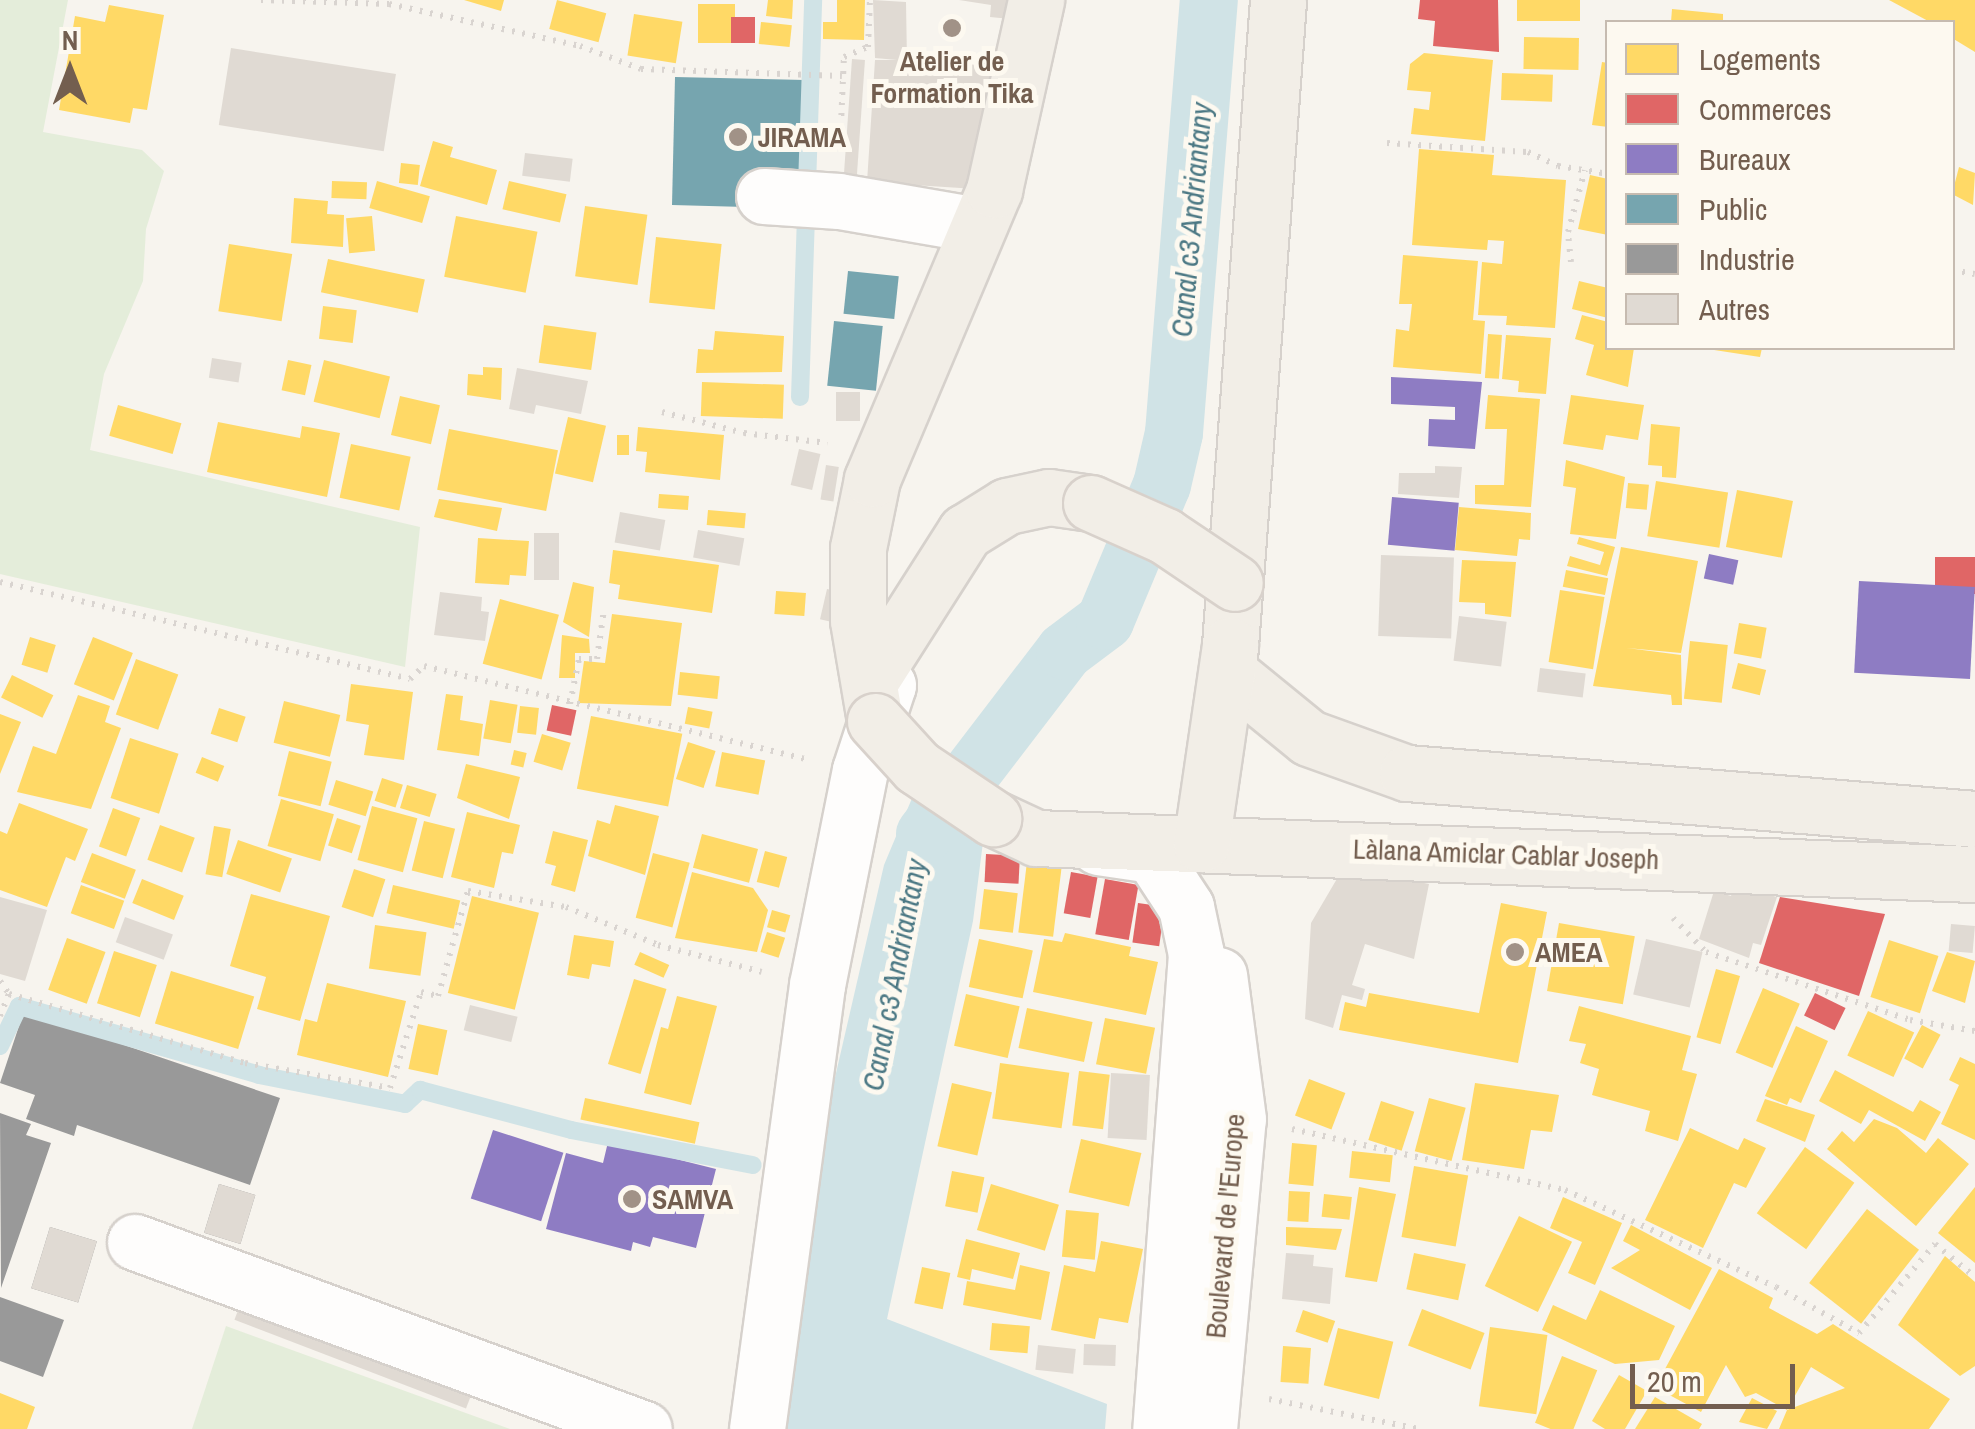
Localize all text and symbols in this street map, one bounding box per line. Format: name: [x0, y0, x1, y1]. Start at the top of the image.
marker: Atelier de Formation Tika: [941, 17, 963, 39]
north arrow: [20, 20, 120, 120]
legend: [1605, 20, 1955, 350]
text: N: [62, 21, 78, 59]
text: Logements: [1699, 39, 1821, 79]
place label: Atelier de Formation Tika: [870, 44, 1034, 110]
text: Commerces: [1699, 89, 1832, 129]
water label: Canal c3 Andriantany: [1163, 101, 1219, 339]
place label: JIRAMA: [758, 120, 846, 154]
marker: JIRAMA: [727, 126, 749, 148]
text: Bureaux: [1699, 139, 1791, 179]
text: Public: [1699, 189, 1767, 229]
text: Industrie: [1699, 239, 1795, 279]
text: Autres: [1699, 289, 1770, 329]
street label: Làlana Amiclar Cablar Joseph: [1352, 832, 1660, 876]
water label: Canal c3 Andriantany: [854, 855, 934, 1095]
place label: AMEA: [1535, 935, 1603, 969]
marker: AMEA: [1504, 941, 1526, 963]
street label: Boulevard de l'Europe: [1198, 1112, 1252, 1340]
place label: SAMVA: [652, 1182, 733, 1216]
marker: SAMVA: [621, 1188, 643, 1210]
scale bar: [1635, 1344, 1800, 1406]
text: 20 m: [1647, 1361, 1702, 1401]

